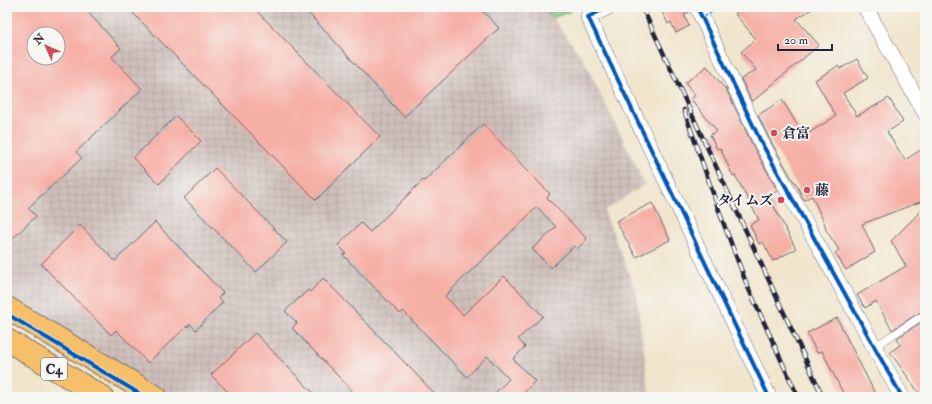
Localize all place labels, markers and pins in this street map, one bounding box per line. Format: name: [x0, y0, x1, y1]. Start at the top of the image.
place label: 倉富: [782, 125, 810, 142]
marker: 倉富: [769, 128, 779, 138]
place label: 藤: [815, 182, 829, 199]
marker: 藤: [802, 185, 812, 195]
place label: タイムズ: [717, 192, 773, 209]
marker: タイムズ: [776, 195, 786, 205]

